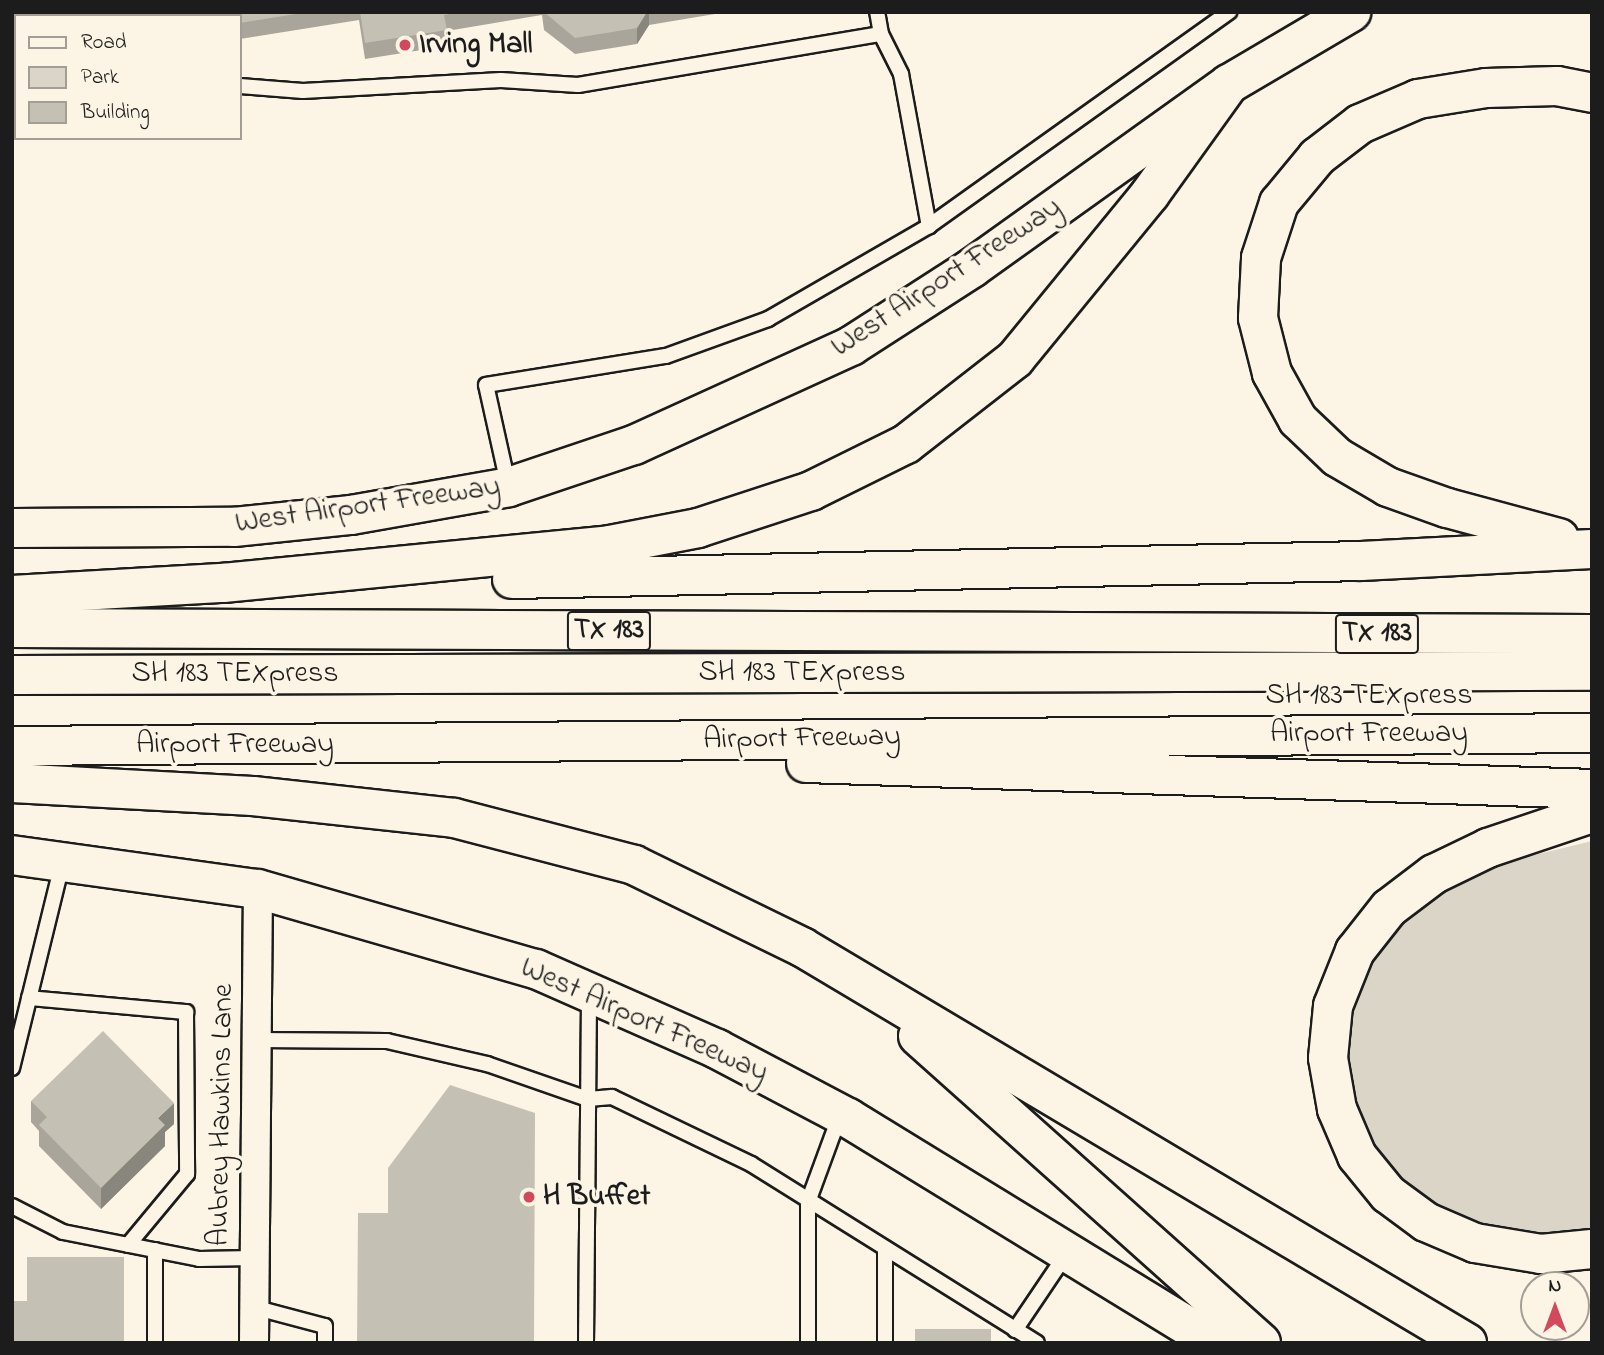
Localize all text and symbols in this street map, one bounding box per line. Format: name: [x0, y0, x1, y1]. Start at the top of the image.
legend: [14, 14, 242, 140]
place label: Irving Mall: [419, 27, 533, 63]
text: Road: [81, 28, 127, 58]
marker: Irving Mall: [397, 37, 413, 53]
text: Park: [81, 63, 119, 93]
text: Building: [81, 98, 150, 128]
street label: West Airport Freeway: [825, 190, 1069, 366]
street label: West Airport Freeway: [233, 470, 503, 542]
road number: TX 183: [565, 606, 653, 656]
road number: TX 183: [1333, 610, 1421, 658]
street label: SH 183 TEXpress: [698, 655, 906, 691]
street label: SH 183 TEXpress: [131, 656, 339, 692]
street label: SH 183 TEXpress: [1265, 678, 1473, 714]
street label: Airport Freeway: [1270, 716, 1468, 752]
street label: Airport Freeway: [703, 719, 901, 759]
street label: Airport Freeway: [136, 727, 334, 763]
street label: West Airport Freeway: [515, 950, 773, 1092]
street label: Aubrey Hawkins Lane: [202, 983, 242, 1247]
place label: H Buffet: [543, 1179, 650, 1215]
marker: H Buffet: [521, 1189, 537, 1205]
north arrow: [1520, 1271, 1590, 1341]
text: N: [1549, 1273, 1561, 1300]

